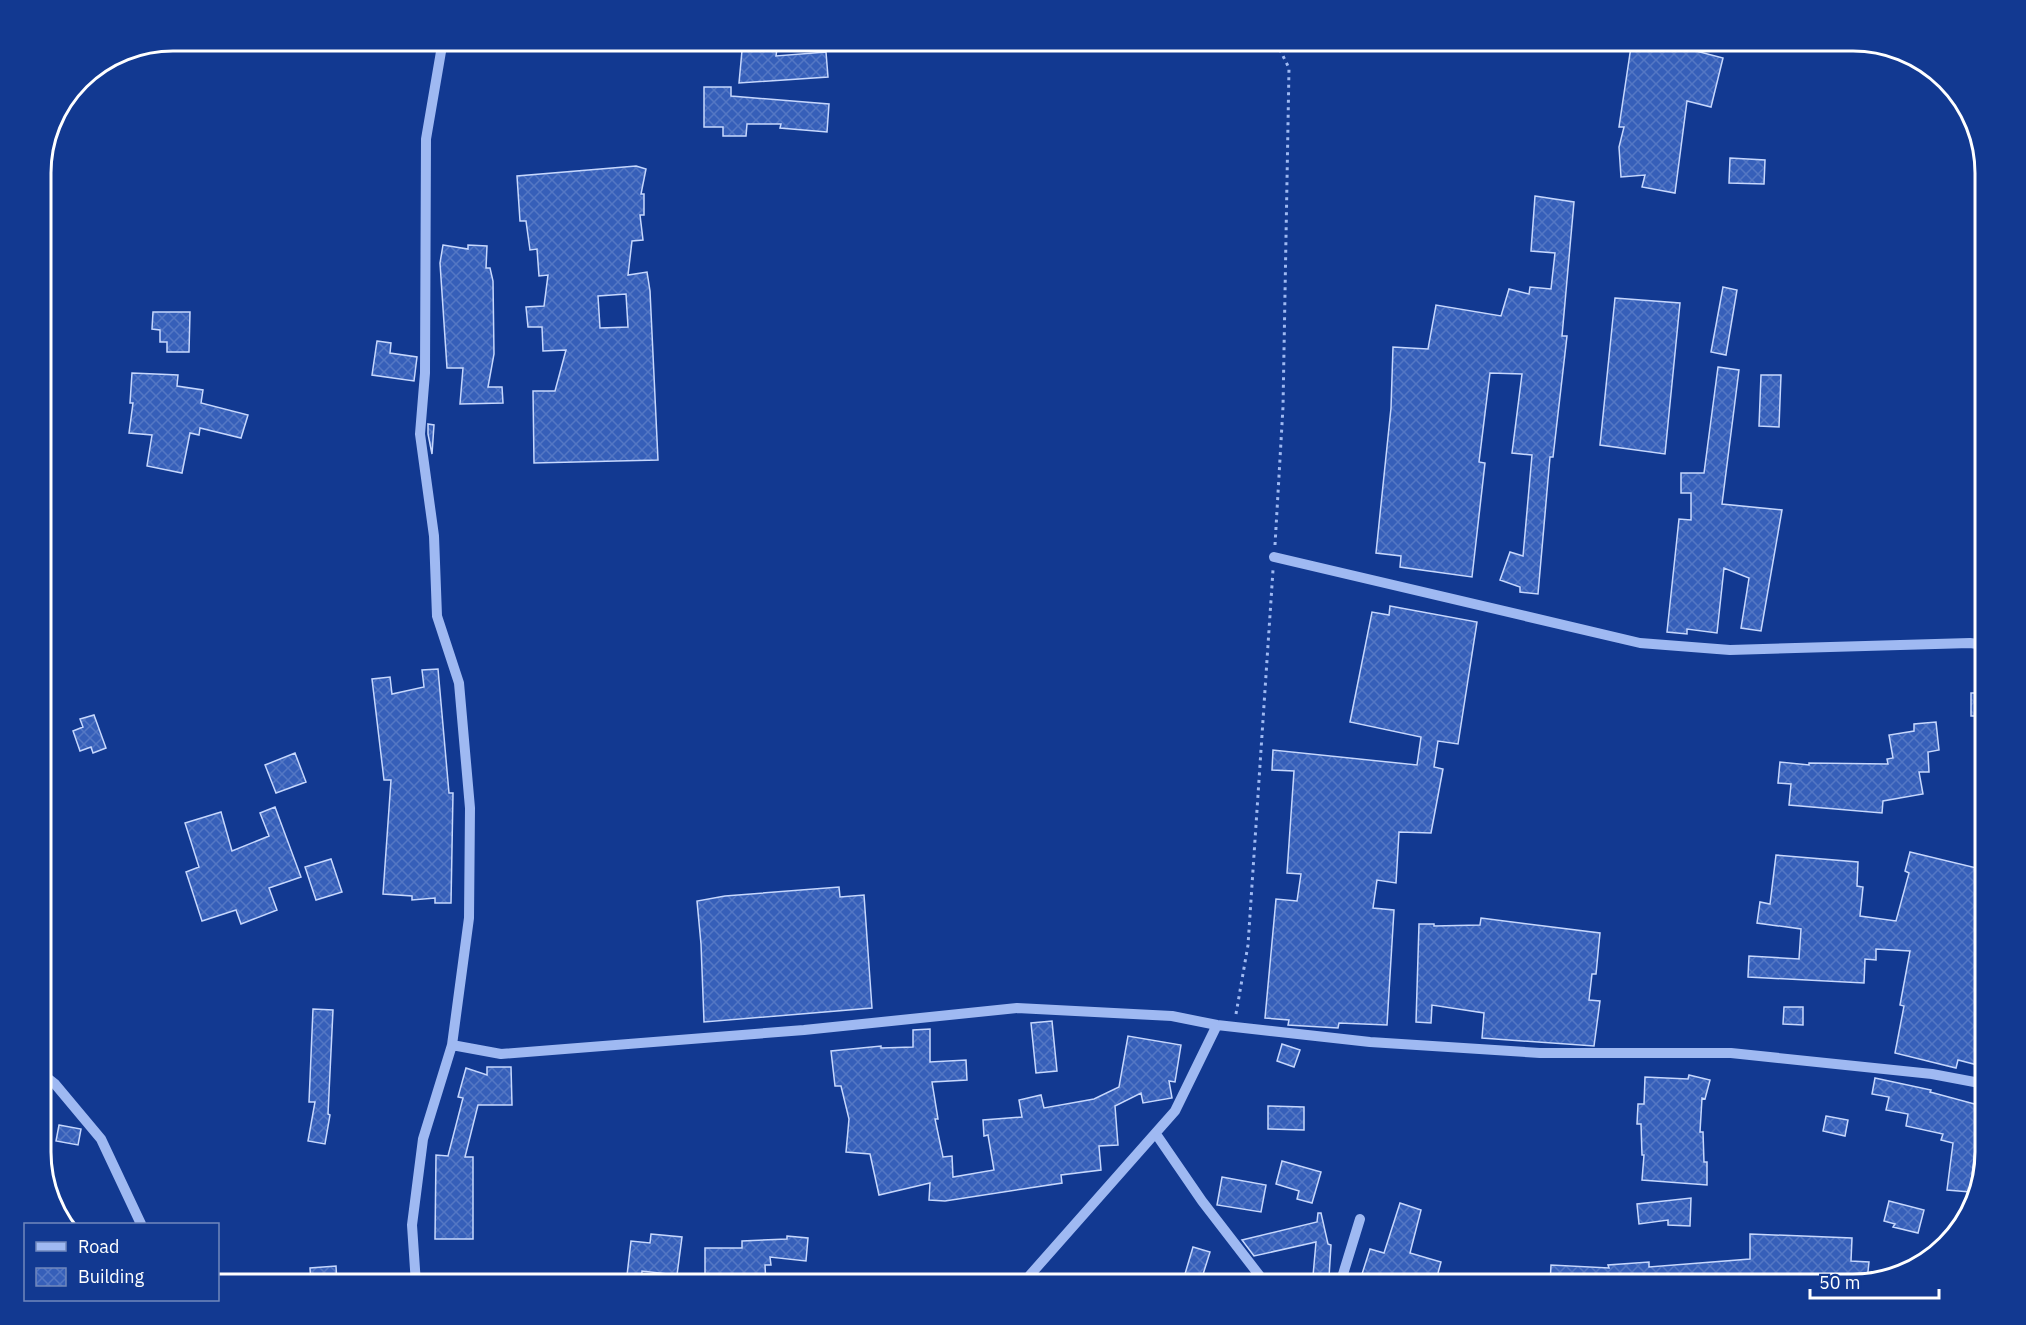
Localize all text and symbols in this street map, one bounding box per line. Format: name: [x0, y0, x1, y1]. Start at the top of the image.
legend: [24, 1223, 219, 1301]
text: Road: [78, 1235, 119, 1258]
scale bar: [1810, 1262, 1939, 1300]
text: Building: [78, 1265, 145, 1288]
text: 50 m: [1819, 1271, 1861, 1294]

